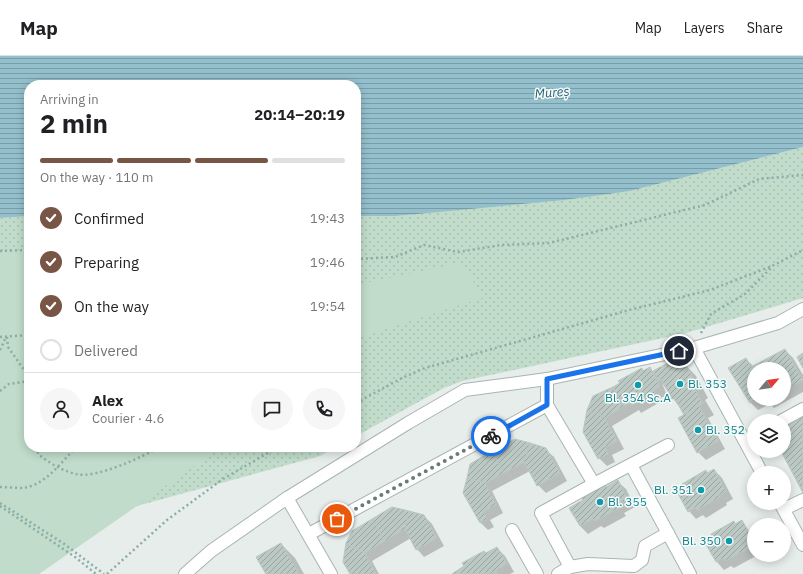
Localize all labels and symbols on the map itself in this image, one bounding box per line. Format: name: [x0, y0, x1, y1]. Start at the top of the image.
water label: Mureș: [534, 83, 570, 102]
pin: [662, 334, 696, 368]
north arrow: [747, 362, 791, 406]
place label: Bl. 353: [688, 376, 727, 391]
marker: Bl. 353: [675, 379, 685, 389]
marker: Bl. 354 Sc.A: [633, 380, 643, 390]
place label: Bl. 354 Sc.A: [605, 390, 671, 405]
courier: [471, 416, 511, 456]
place label: Bl. 352: [706, 422, 745, 437]
marker: Bl. 352: [693, 425, 703, 435]
place label: Bl. 351: [654, 482, 693, 497]
marker: Bl. 351: [696, 485, 706, 495]
place label: Bl. 355: [608, 494, 647, 509]
marker: Bl. 355: [595, 497, 605, 507]
pin: [320, 502, 354, 536]
place label: Bl. 350: [682, 533, 721, 548]
marker: Bl. 350: [724, 536, 734, 546]

